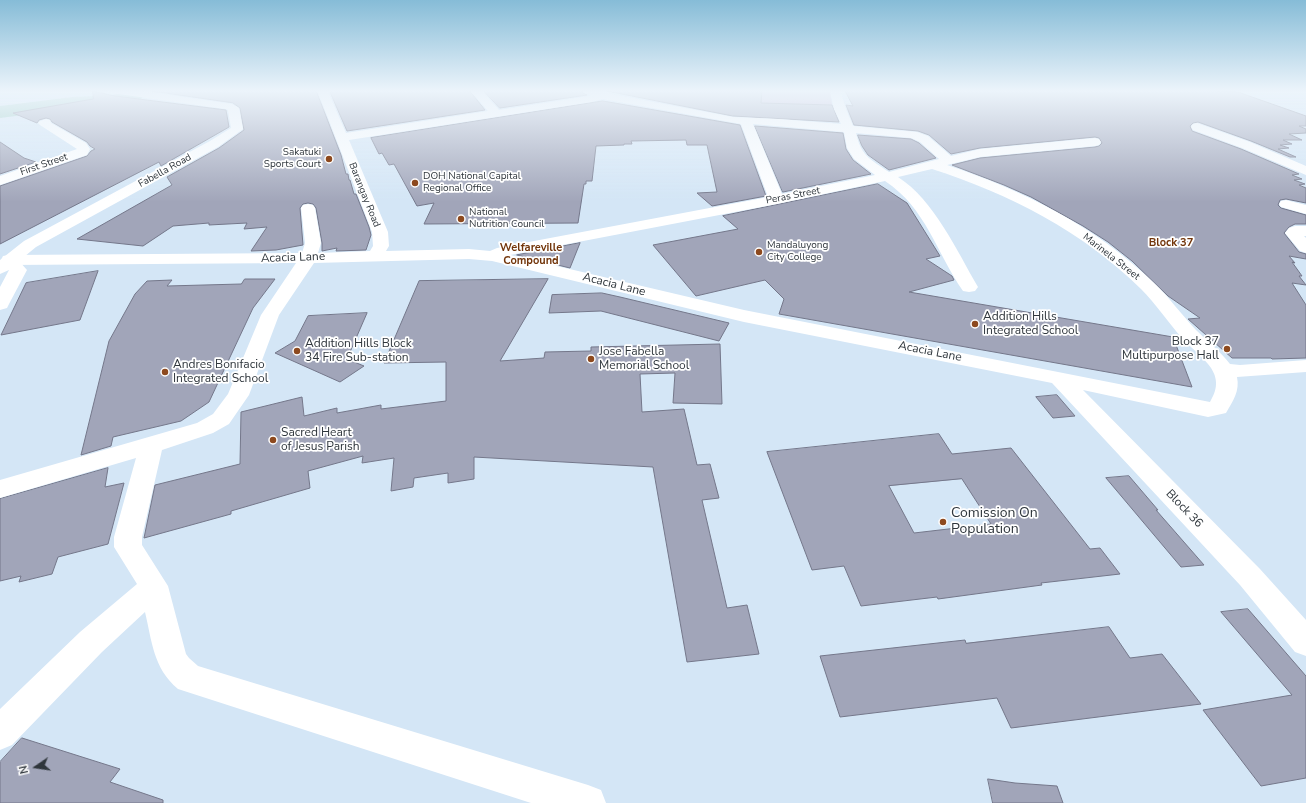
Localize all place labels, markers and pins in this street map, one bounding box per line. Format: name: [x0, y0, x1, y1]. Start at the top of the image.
place label: Sakatuki Sports Court: [264, 147, 321, 170]
marker: Sakatuki Sports Court: [324, 154, 334, 164]
place label: DOH National Capital Regional Office: [423, 171, 521, 194]
marker: DOH National Capital Regional Office: [410, 178, 420, 188]
place label: National Nutrition Council: [469, 207, 544, 230]
marker: National Nutrition Council: [456, 214, 466, 224]
place label: Mandaluyong City College: [767, 240, 828, 264]
marker: Mandaluyong City College: [754, 247, 764, 257]
place label: Addition Hills Integrated School: [983, 310, 1078, 338]
marker: Addition Hills Integrated School: [970, 319, 980, 329]
place label: Block 37 Multipurpose Hall: [1122, 335, 1219, 363]
place label: Addition Hills Block 34 Fire Sub-station: [305, 337, 412, 365]
marker: Block 37 Multipurpose Hall: [1222, 344, 1232, 354]
place label: Jose Fabella Memorial School: [599, 345, 689, 373]
marker: Addition Hills Block 34 Fire Sub-station: [292, 346, 302, 356]
marker: Jose Fabella Memorial School: [586, 354, 596, 364]
place label: Andres Bonifacio Integrated School: [173, 358, 268, 386]
marker: Andres Bonifacio Integrated School: [160, 367, 170, 377]
place label: Sacred Heart of Jesus Parish: [281, 426, 360, 454]
marker: Sacred Heart of Jesus Parish: [268, 435, 278, 445]
place label: Comission On Population: [951, 506, 1038, 538]
marker: Comission On Population: [938, 517, 948, 527]

